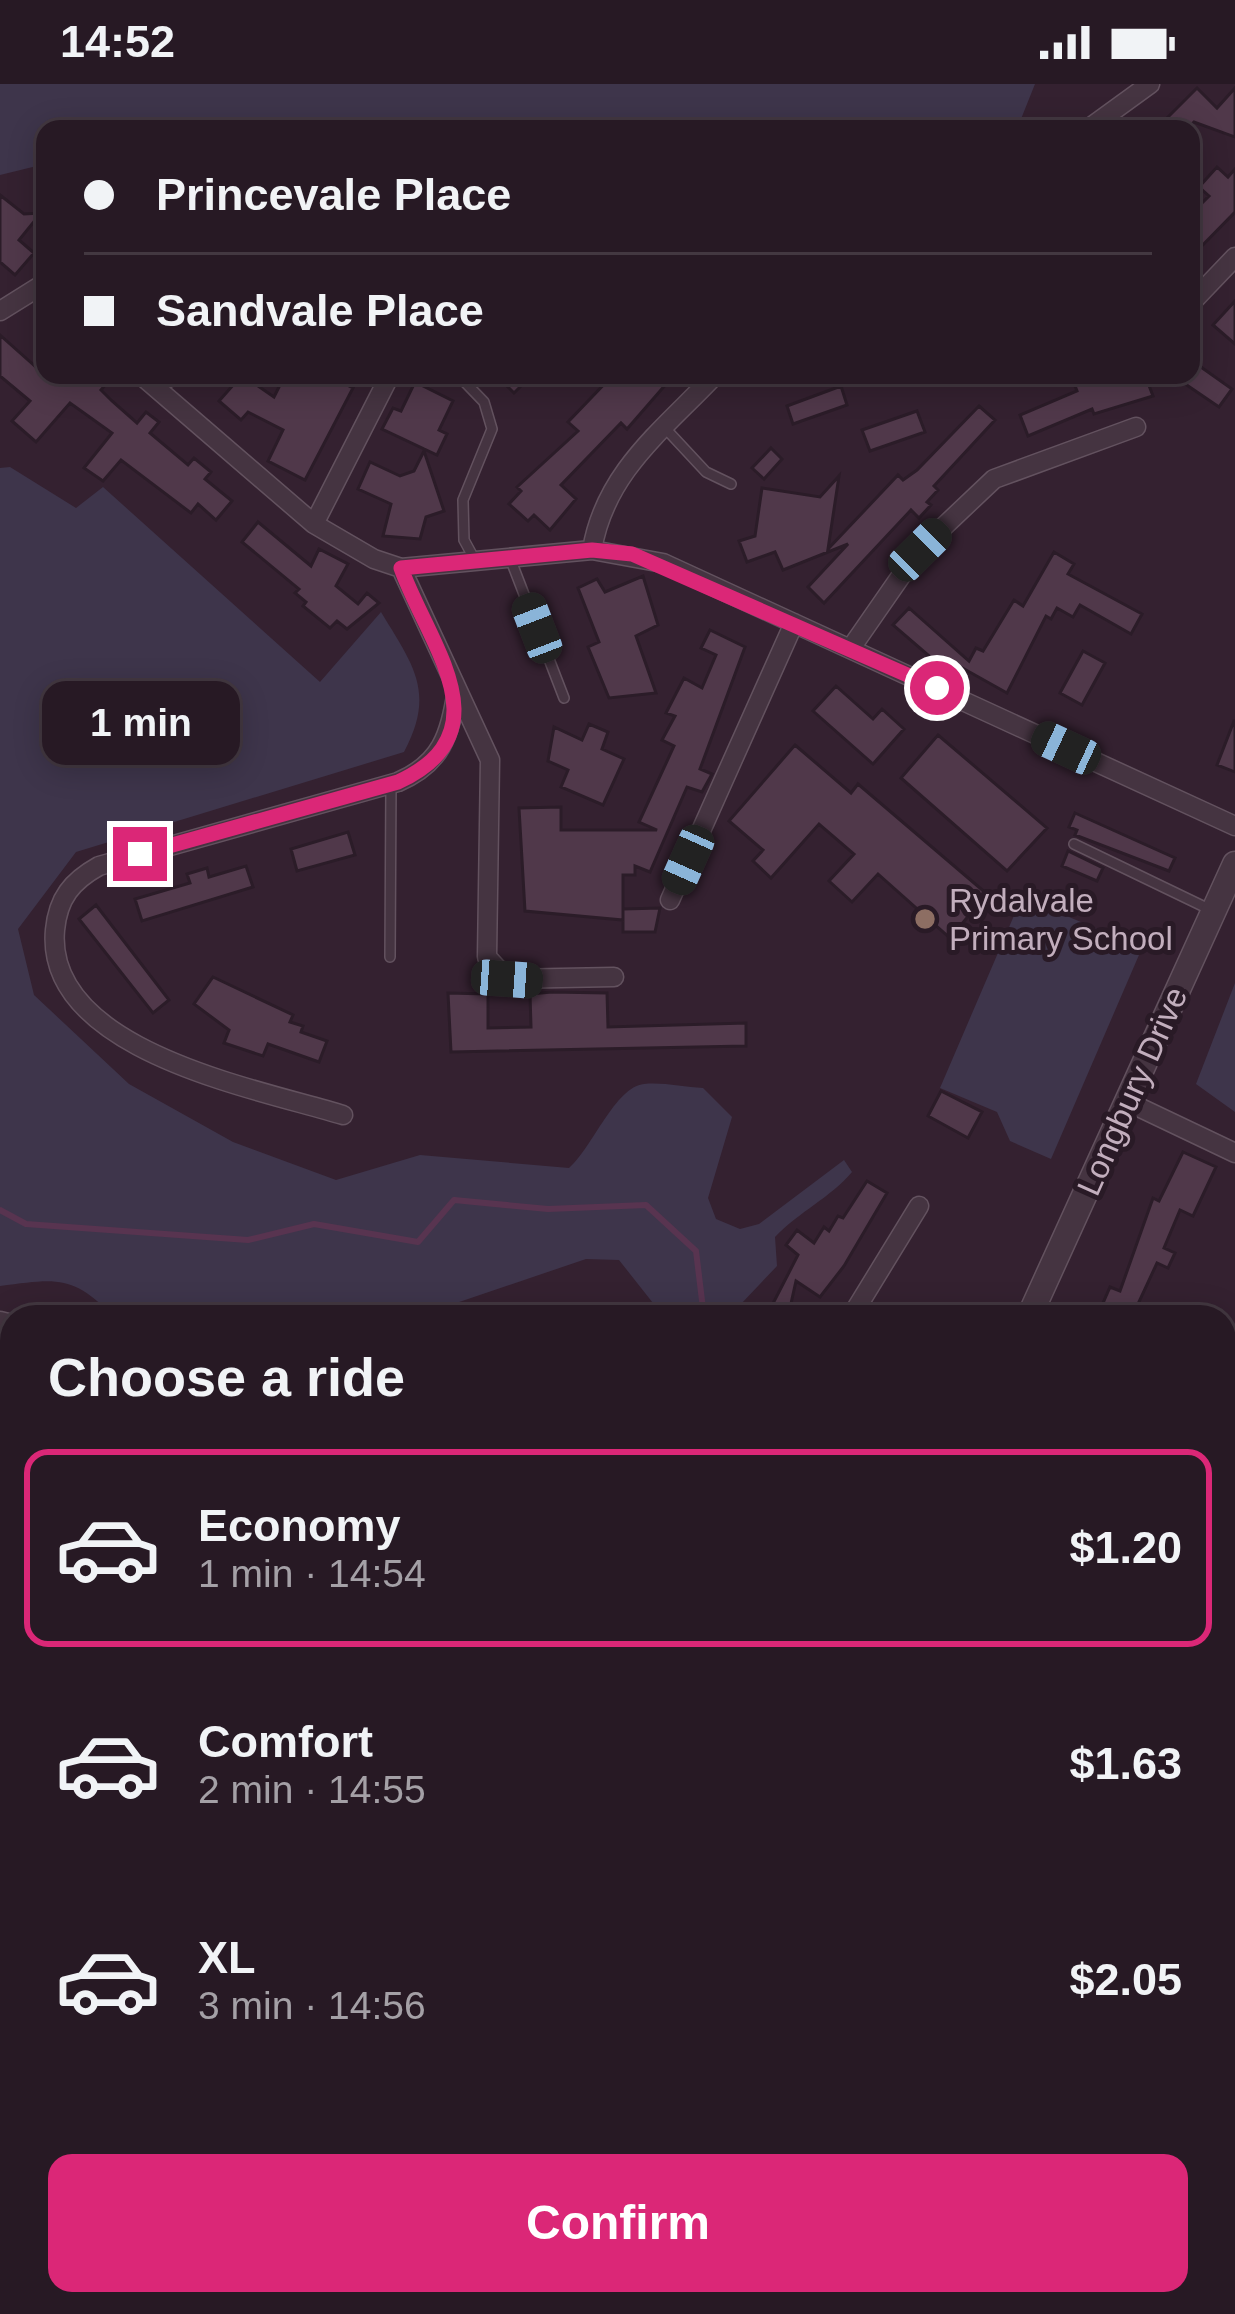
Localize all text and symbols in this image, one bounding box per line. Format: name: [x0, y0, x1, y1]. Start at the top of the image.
text: 14:52: [60, 16, 175, 67]
text: Princevale Place: [156, 169, 511, 220]
text: Sandvale Place: [156, 285, 484, 336]
car: [882, 512, 958, 588]
car: [507, 588, 567, 668]
route start: [910, 661, 964, 715]
callout: 1 min: [41, 680, 239, 764]
text: 1 min: [90, 701, 192, 744]
car: [1026, 716, 1106, 780]
car: [657, 820, 719, 900]
route end: [113, 827, 167, 881]
place label: Rydalvale Primary School: [949, 882, 1173, 957]
marker: Rydalvale Primary School: [912, 906, 938, 932]
car: [470, 959, 544, 999]
street label: Longbury Drive: [1070, 981, 1194, 1201]
text: Choose a ride: [48, 1347, 405, 1407]
icon: car: [54, 1494, 162, 1602]
text: Economy: [198, 1500, 401, 1551]
text: $1.20: [1069, 1522, 1182, 1573]
text: 1 min · 14:54: [198, 1552, 426, 1595]
icon: car: [54, 1710, 162, 1818]
text: Comfort: [198, 1716, 373, 1767]
text: $1.63: [1069, 1738, 1182, 1789]
text: 2 min · 14:55: [198, 1768, 426, 1811]
icon: car: [54, 1926, 162, 2034]
text: XL: [198, 1932, 256, 1983]
text: $2.05: [1069, 1954, 1182, 2005]
text: 3 min · 14:56: [198, 1984, 426, 2027]
button: Confirm: [48, 2154, 1188, 2292]

